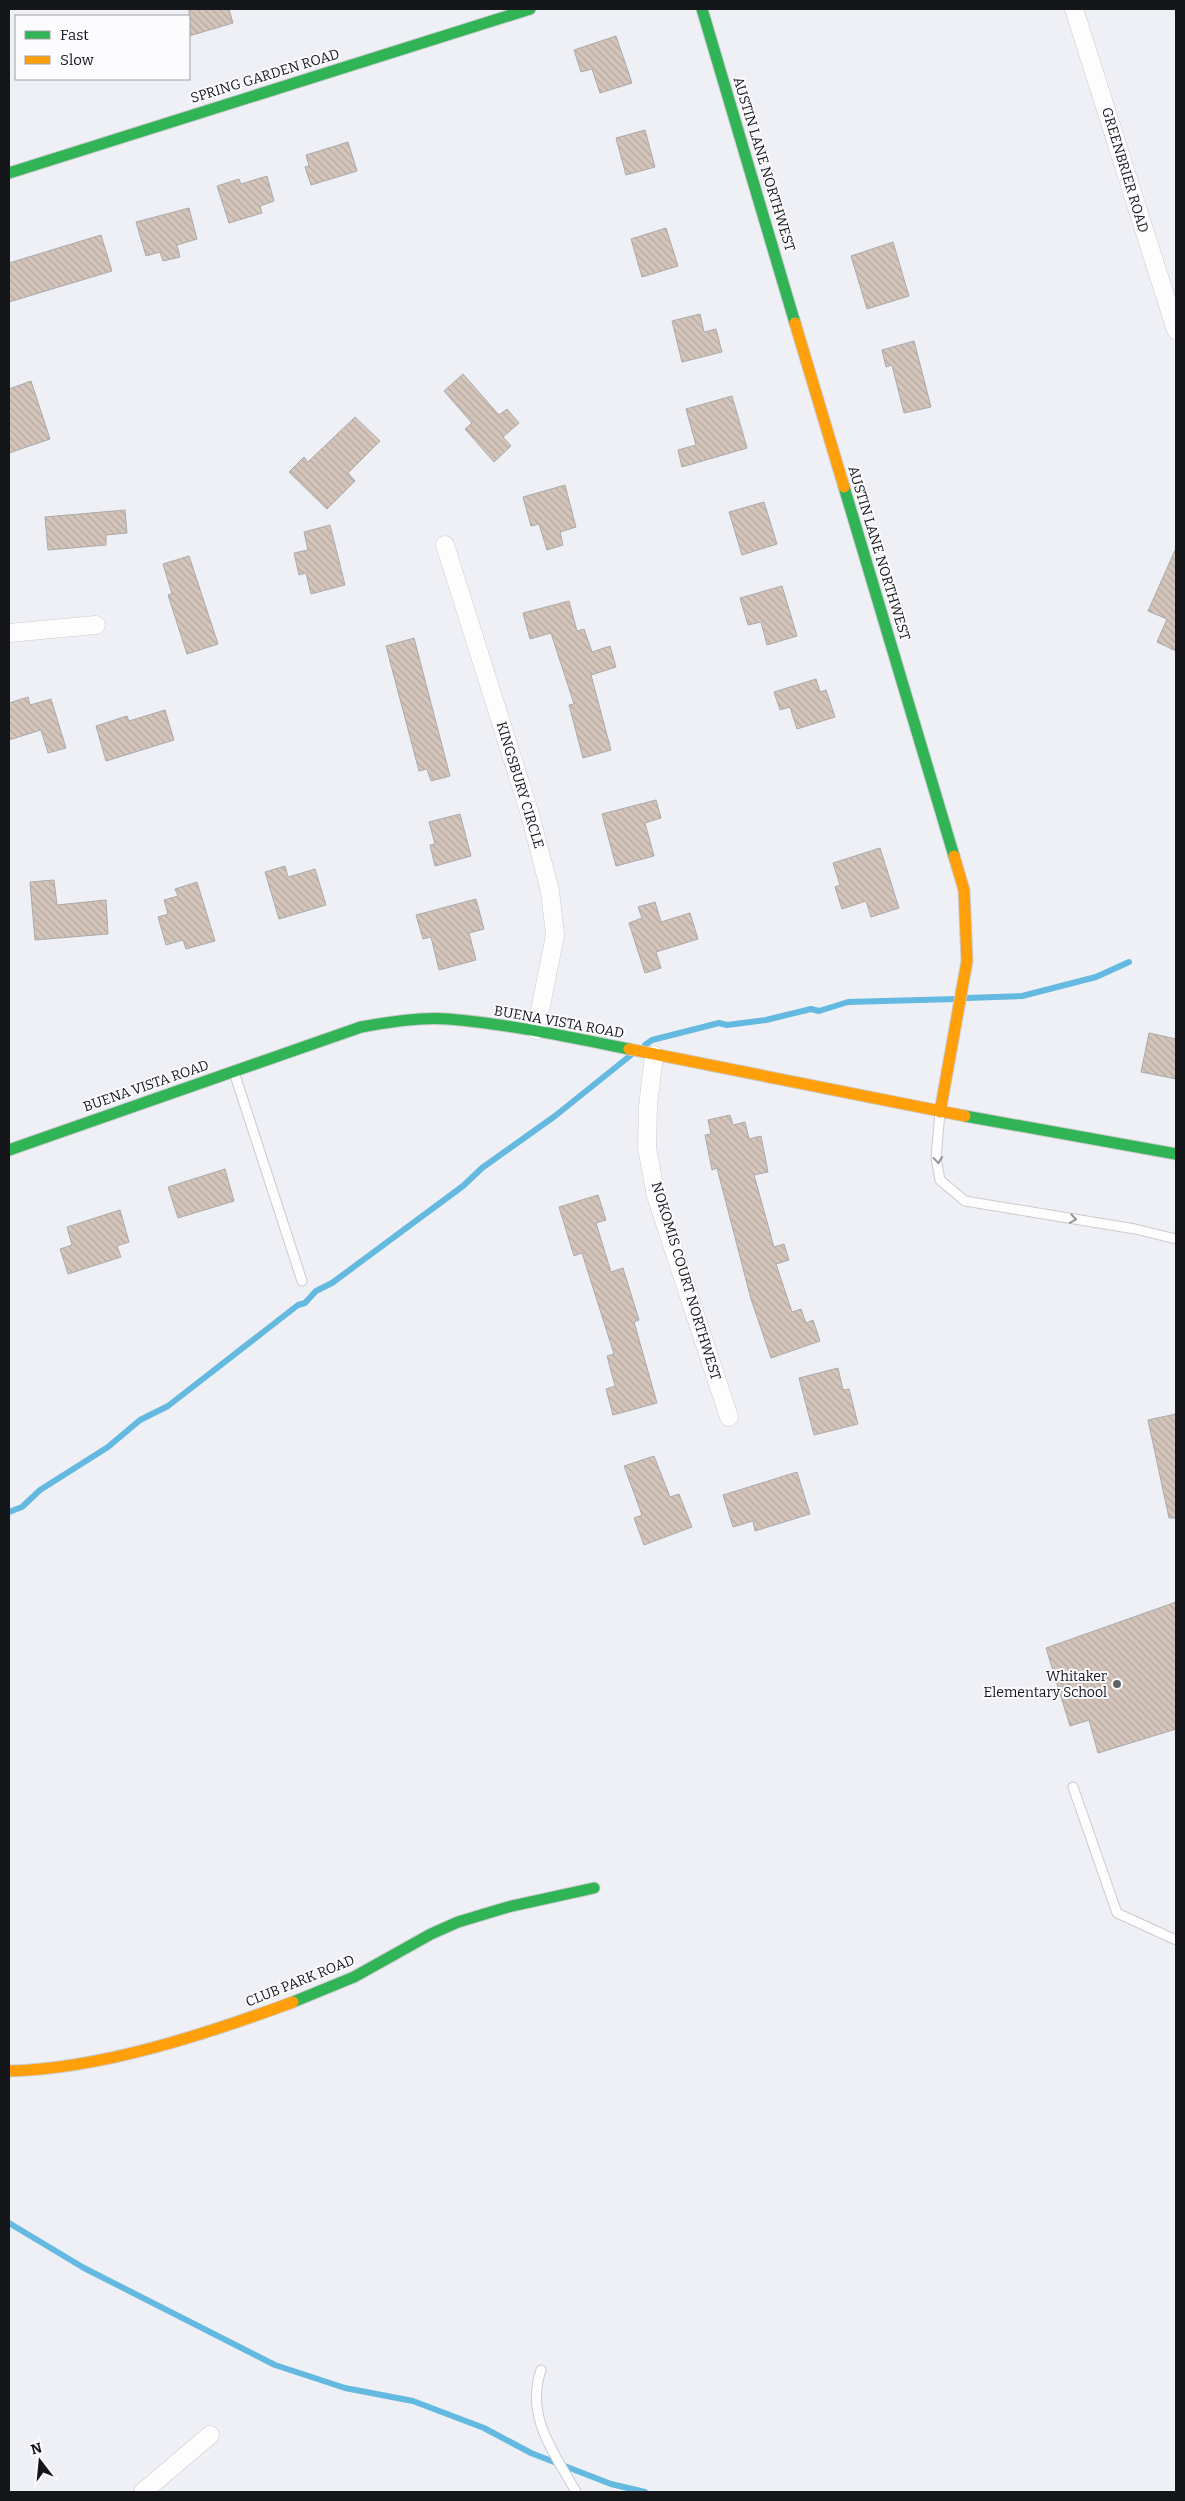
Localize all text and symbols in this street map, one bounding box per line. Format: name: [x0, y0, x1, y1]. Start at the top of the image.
legend: [15, 15, 190, 80]
text: Fast: [60, 26, 89, 44]
street label: SPRING GARDEN ROAD: [189, 45, 341, 107]
text: Slow: [60, 51, 95, 69]
street label: AUSTIN LANE NORTHWEST: [729, 75, 799, 253]
street label: GREENBRIER ROAD: [1098, 105, 1152, 235]
street label: AUSTIN LANE NORTHWEST: [844, 464, 914, 642]
street label: KINGSBURY CIRCLE: [493, 719, 547, 851]
street label: BUENA VISTA ROAD: [493, 1002, 625, 1042]
street label: BUENA VISTA ROAD: [81, 1057, 211, 1115]
one-way arrow: [932, 1157, 943, 1165]
street label: NOKOMIS COURT NORTHWEST: [648, 1180, 724, 1382]
one-way arrow: [1069, 1213, 1078, 1223]
place label: Whitaker Elementary School: [984, 1668, 1107, 1701]
marker: Whitaker Elementary School: [1111, 1678, 1123, 1690]
street label: CLUB PARK ROAD: [243, 1951, 357, 2011]
north arrow: [15, 2436, 65, 2486]
text: N: [29, 2439, 44, 2459]

